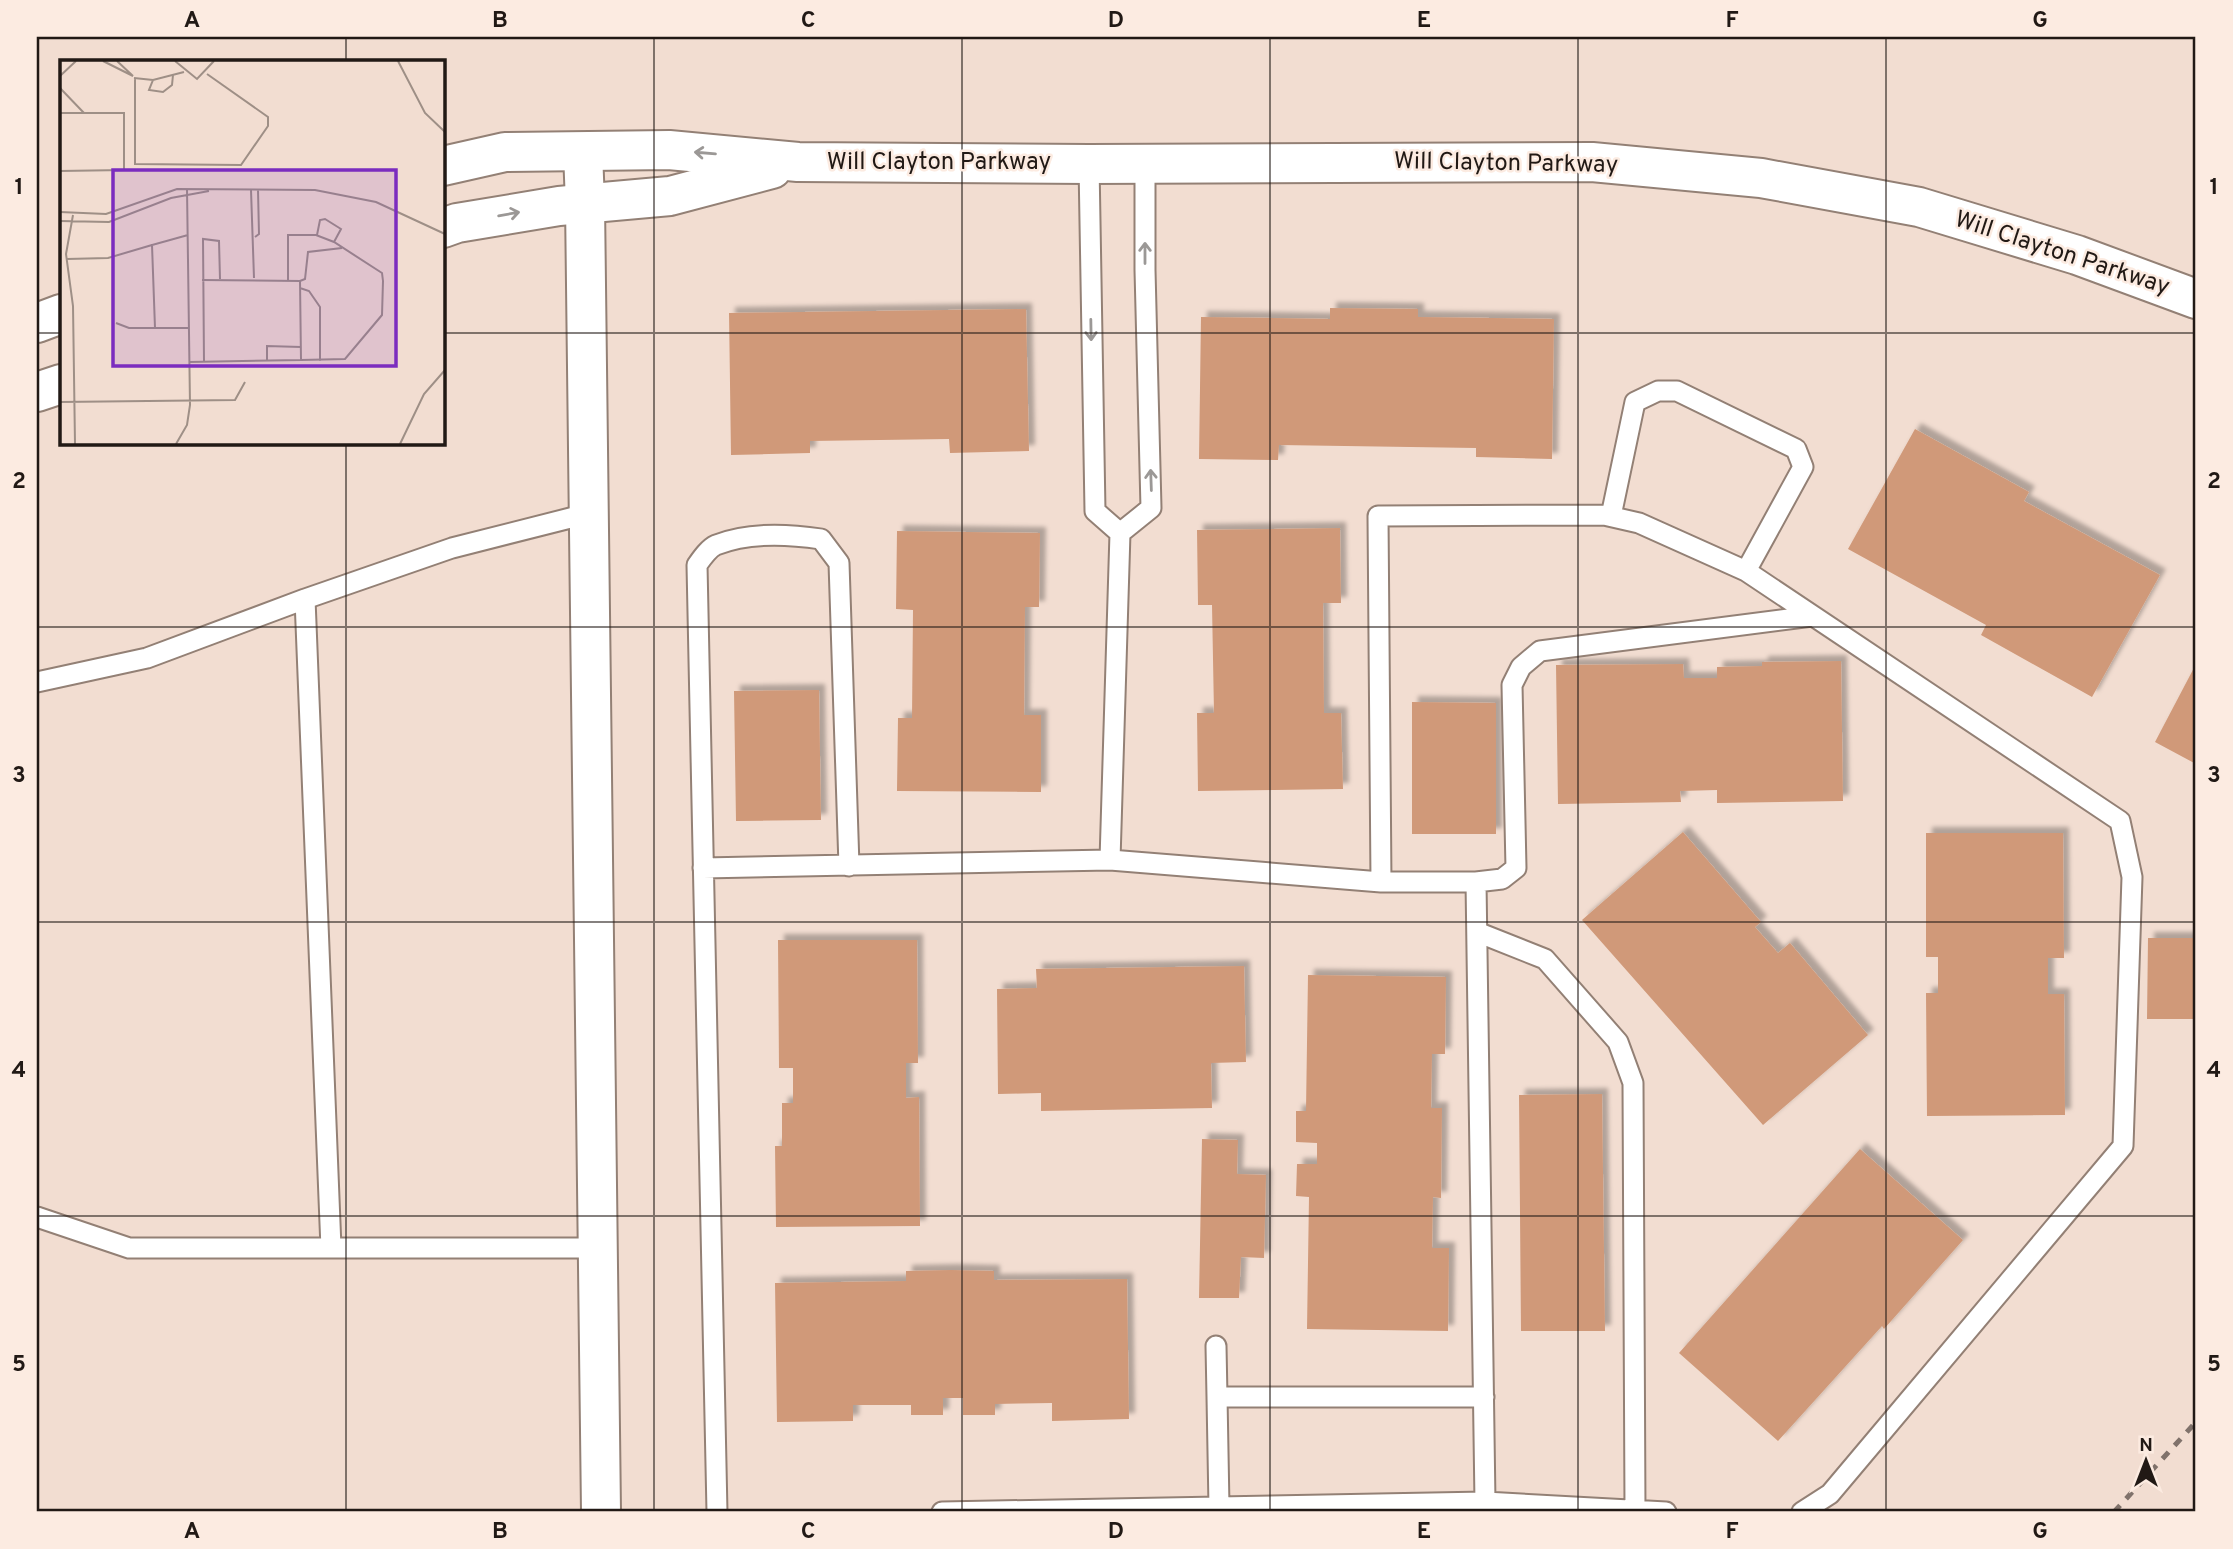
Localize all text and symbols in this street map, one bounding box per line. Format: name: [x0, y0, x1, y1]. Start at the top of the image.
text: A: [184, 7, 200, 36]
text: B: [492, 7, 508, 36]
text: C: [801, 7, 815, 36]
text: D: [1108, 7, 1124, 36]
text: E: [1417, 7, 1431, 36]
text: F: [1725, 7, 1739, 36]
text: G: [2032, 7, 2048, 36]
inset map: [60, 60, 444, 444]
one-way arrow: [695, 147, 717, 160]
street label: Will Clayton Parkway: [1394, 147, 1618, 181]
street label: Will Clayton Parkway: [827, 148, 1051, 178]
text: 1: [14, 174, 24, 203]
text: 1: [2209, 174, 2219, 203]
street label: Will Clayton Parkway: [1951, 205, 2173, 303]
one-way arrow: [498, 207, 520, 220]
one-way arrow: [1138, 241, 1152, 264]
one-way arrow: [1085, 318, 1098, 341]
text: 2: [12, 468, 26, 497]
text: 2: [2207, 468, 2221, 497]
one-way arrow: [1144, 469, 1157, 492]
text: 3: [12, 762, 26, 791]
text: 3: [2207, 762, 2221, 791]
text: 4: [12, 1057, 26, 1086]
text: 4: [2207, 1057, 2221, 1086]
text: 5: [12, 1351, 26, 1380]
text: 5: [2207, 1351, 2221, 1380]
north arrow: [2110, 1426, 2180, 1496]
text: N: [2139, 1434, 2153, 1458]
text: A: [184, 1518, 200, 1547]
text: B: [492, 1518, 508, 1547]
text: C: [801, 1518, 815, 1547]
text: D: [1108, 1518, 1124, 1547]
text: E: [1417, 1518, 1431, 1547]
text: F: [1725, 1518, 1739, 1547]
text: G: [2032, 1518, 2048, 1547]

